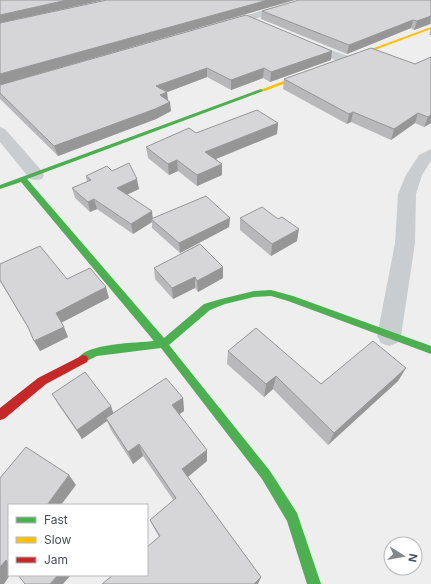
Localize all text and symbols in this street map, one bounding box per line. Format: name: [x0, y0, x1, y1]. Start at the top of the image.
legend: [8, 504, 148, 576]
text: Fast: [44, 512, 68, 527]
text: Slow: [44, 532, 72, 547]
north arrow: [383, 536, 423, 576]
text: Jam: [44, 552, 68, 567]
text: N: [405, 552, 420, 563]

